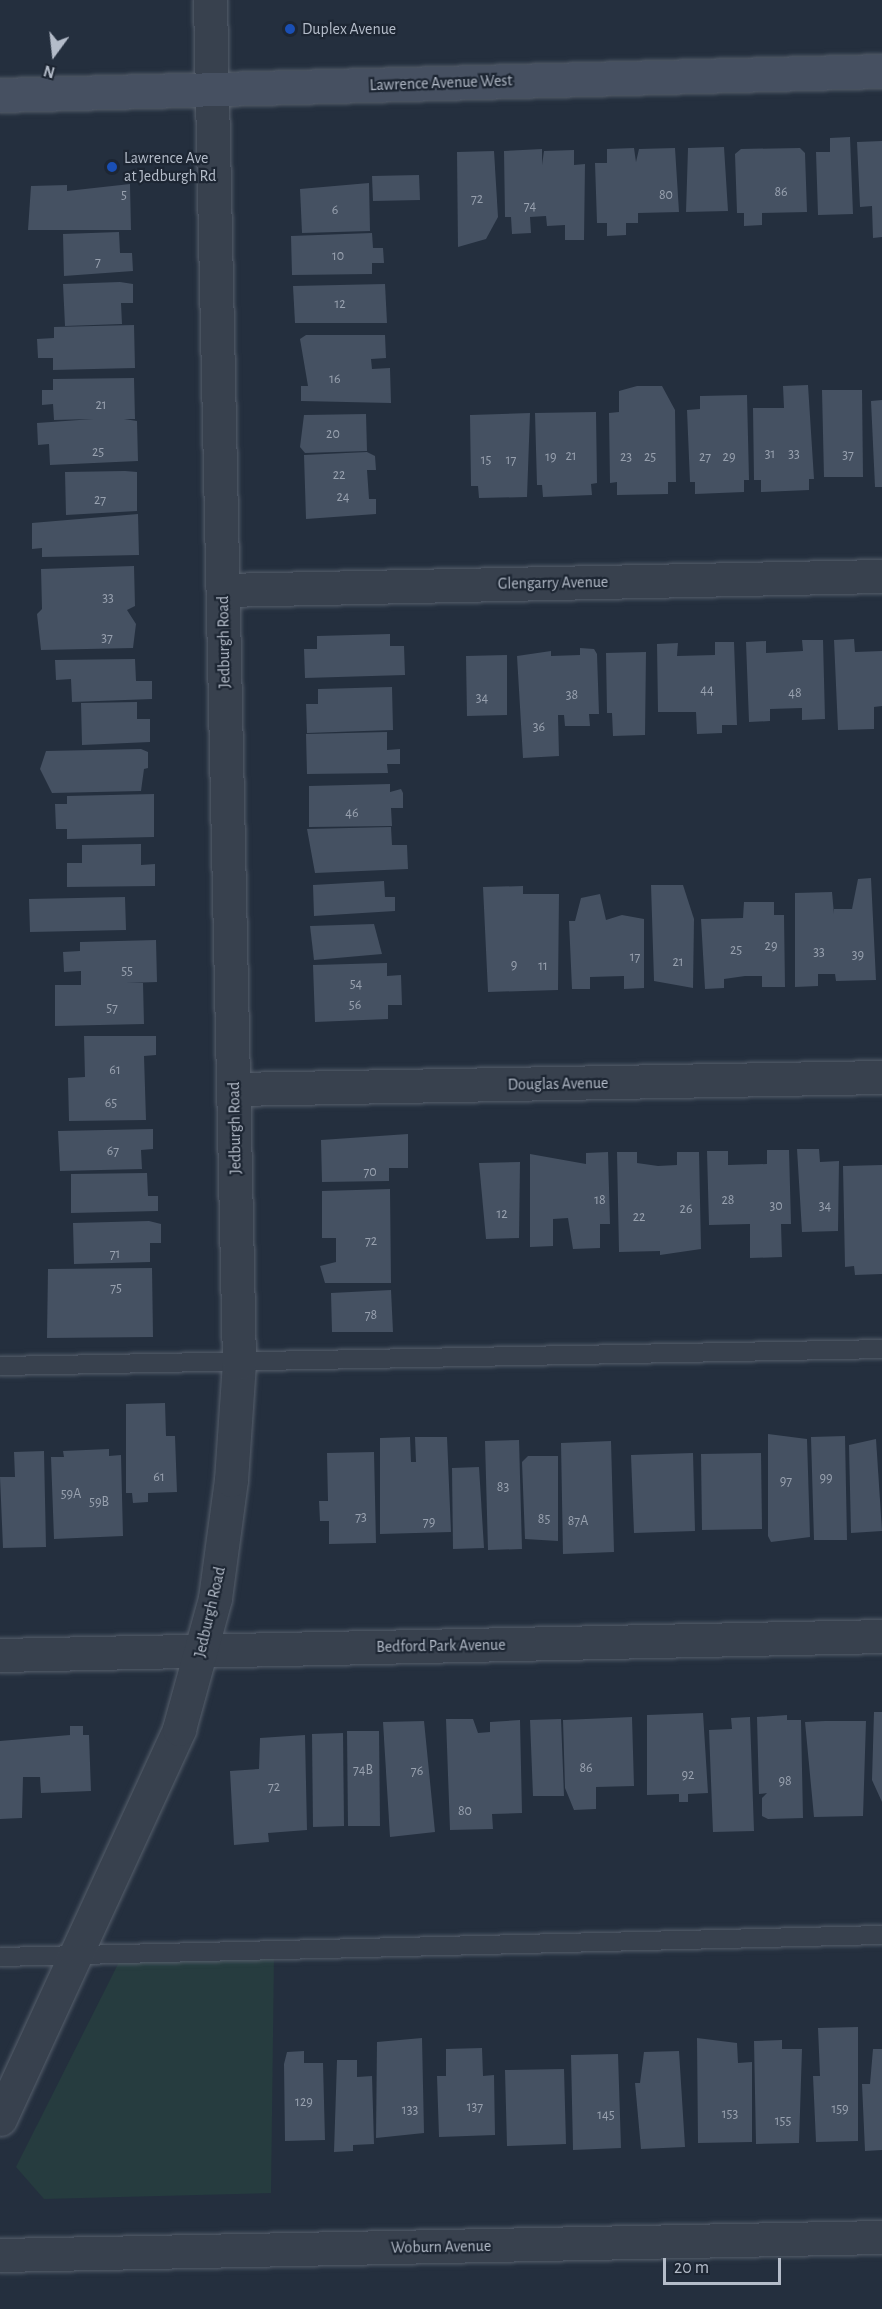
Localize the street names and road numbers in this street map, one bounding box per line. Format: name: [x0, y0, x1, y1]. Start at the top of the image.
street label: Lawrence Avenue West: [369, 71, 513, 95]
street label: Glengarry Avenue: [498, 572, 608, 594]
street label: Jedburgh Road: [214, 596, 234, 688]
street label: Douglas Avenue: [507, 1074, 609, 1094]
street label: Jedburgh Road: [225, 1082, 245, 1174]
street label: Jedburgh Road: [190, 1565, 230, 1659]
street label: Bedford Park Avenue: [376, 1635, 506, 1657]
street label: Woburn Avenue: [391, 2237, 491, 2257]

